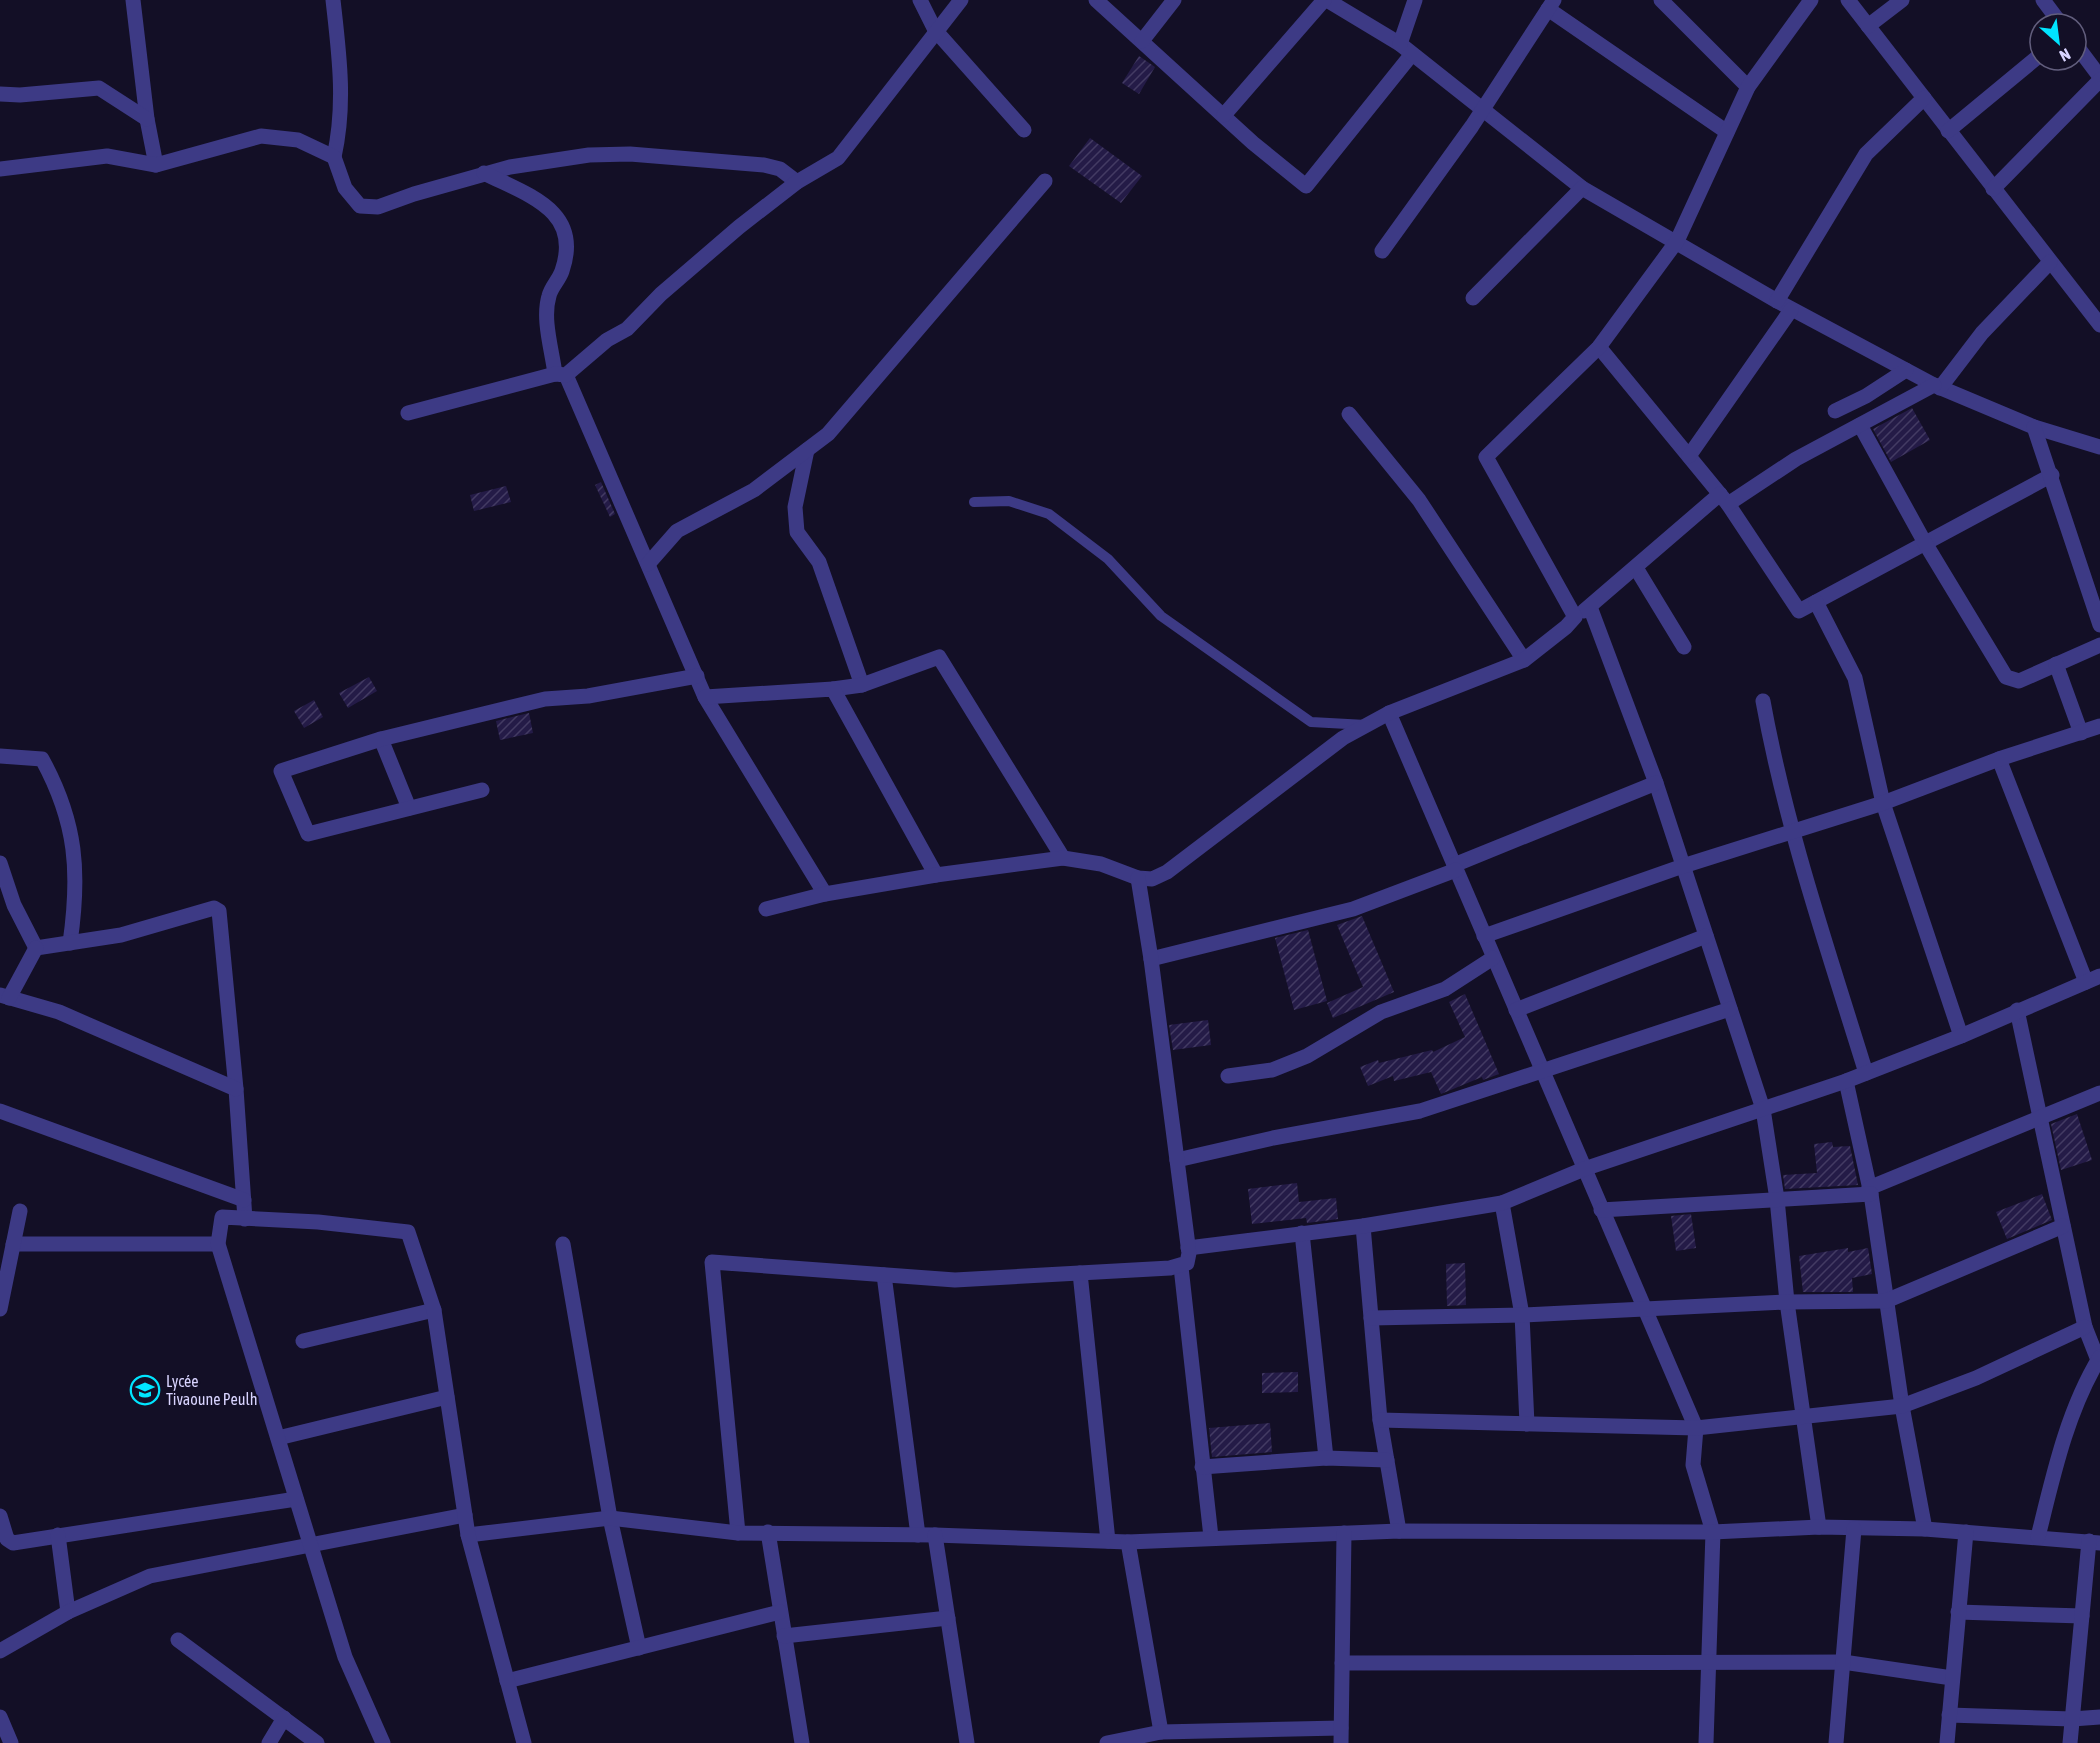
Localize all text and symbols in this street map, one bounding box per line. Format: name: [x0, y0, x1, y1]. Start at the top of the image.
north arrow: [2028, 12, 2088, 72]
text: N: [2057, 45, 2073, 65]
place label: Lycée Tivaoune Peulh: [166, 1372, 257, 1408]
school or university icon: Lycée Tivaoune Peulh: [129, 1374, 161, 1406]

